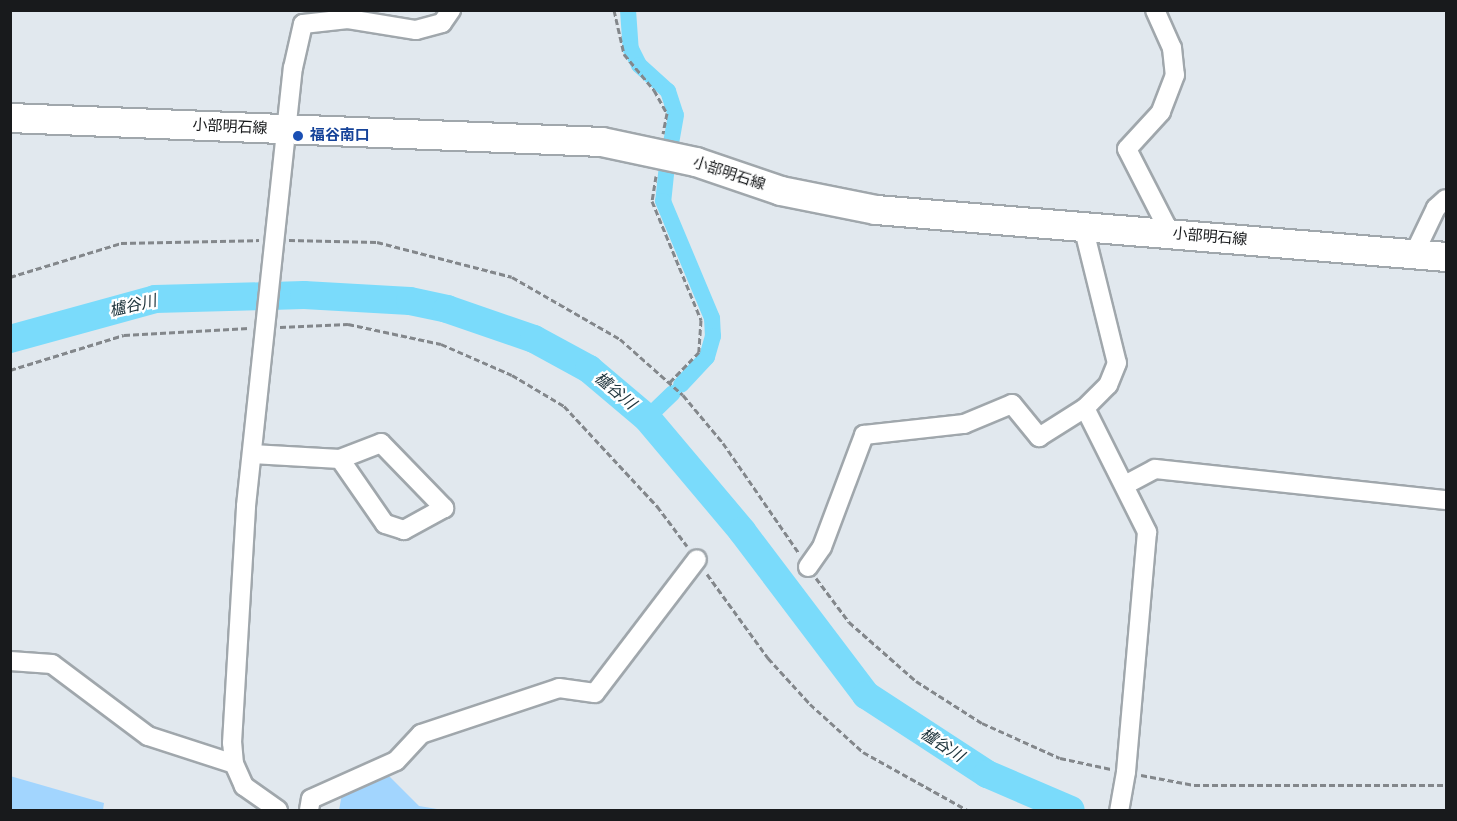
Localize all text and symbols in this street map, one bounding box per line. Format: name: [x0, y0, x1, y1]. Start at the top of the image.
street label: 小部明石線: [192, 116, 268, 138]
place label: 福谷南口: [310, 127, 370, 145]
marker: 福谷南口: [291, 129, 305, 143]
street label: 小部明石線: [691, 154, 767, 194]
street label: 小部明石線: [1172, 225, 1248, 249]
water label: 櫨谷川: [107, 291, 159, 321]
water label: 櫨谷川: [590, 368, 640, 414]
water label: 櫨谷川: [917, 724, 967, 766]

